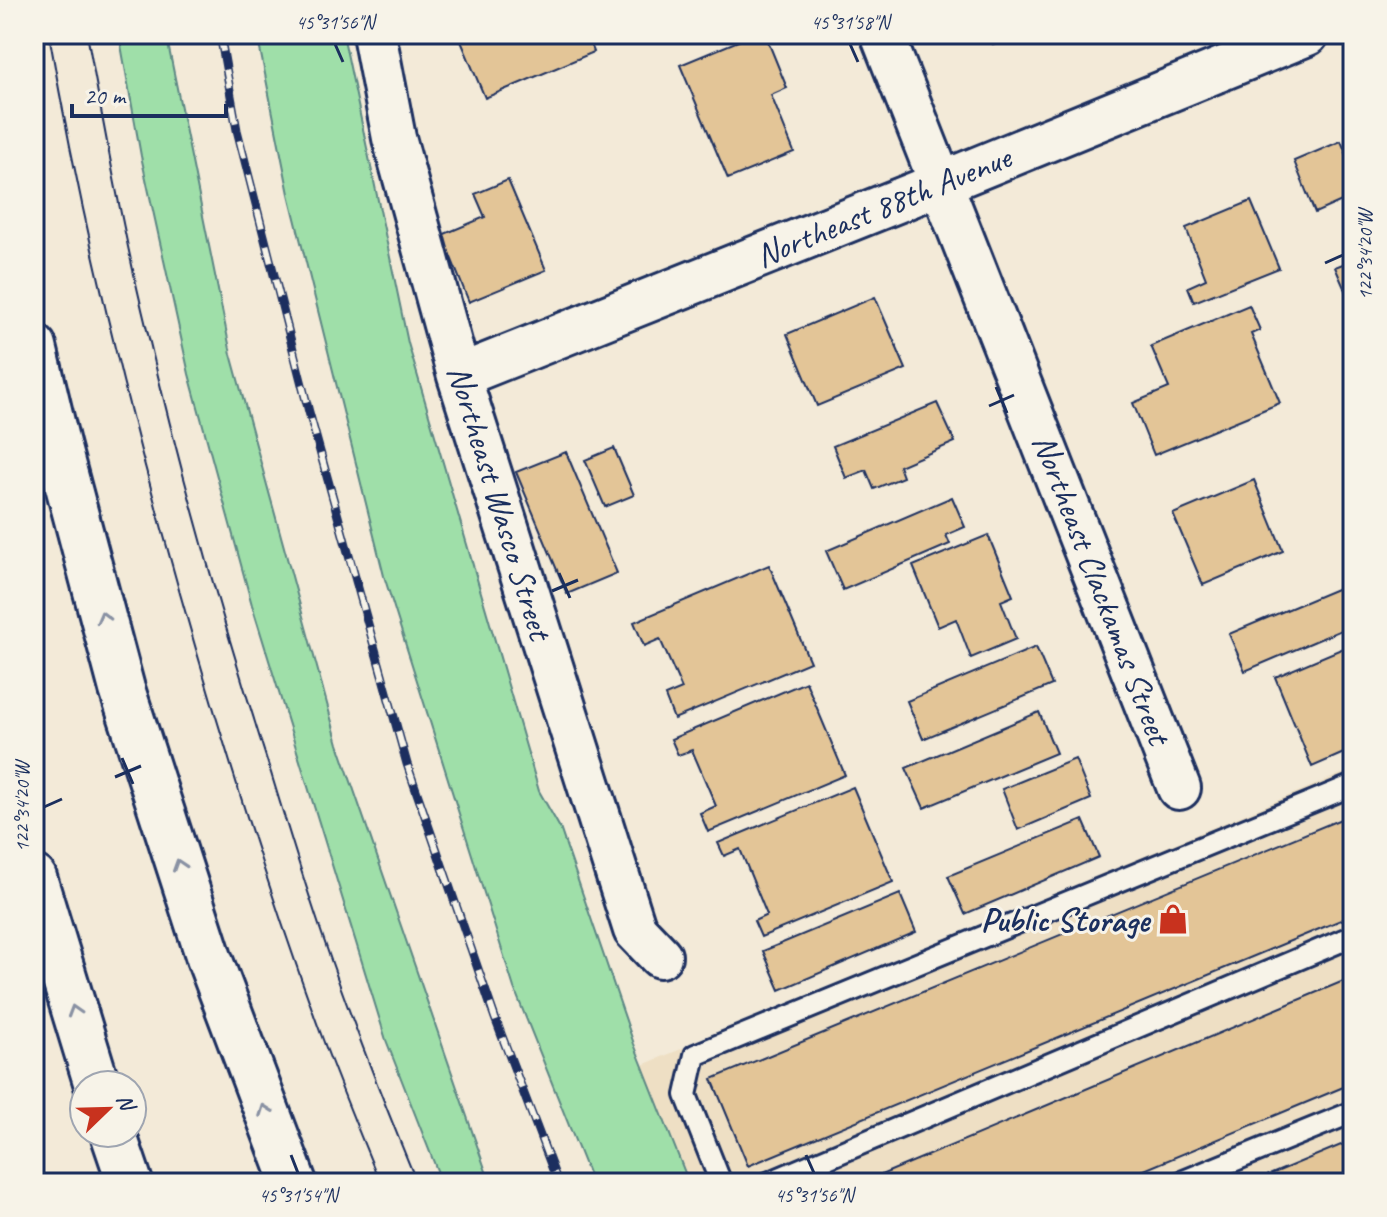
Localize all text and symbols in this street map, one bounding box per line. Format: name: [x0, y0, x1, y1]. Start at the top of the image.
text: 45°31'56"N: [296, 10, 377, 35]
text: 45°31'58"N: [811, 10, 892, 35]
scale bar: [72, 68, 226, 118]
text: 20 m: [84, 81, 127, 111]
street label: Northeast 88th Avenue: [749, 135, 1019, 277]
text: 122°34'20"W: [1353, 206, 1378, 300]
street label: Northeast Wasco Street: [438, 360, 563, 648]
street label: Northeast Clackamas Street: [1023, 428, 1182, 753]
one-way arrow: [95, 610, 112, 624]
text: 122°34'20"W: [10, 758, 35, 852]
one-way arrow: [172, 859, 188, 872]
place label: Public Storage: [981, 898, 1152, 941]
shop icon: Public Storage: [1156, 902, 1190, 936]
one-way arrow: [67, 1004, 83, 1018]
north arrow: [68, 1069, 148, 1149]
text: N: [110, 1090, 142, 1116]
one-way arrow: [259, 1104, 275, 1118]
text: 45°31'54"N: [259, 1183, 340, 1208]
text: 45°31'56"N: [775, 1183, 856, 1208]

